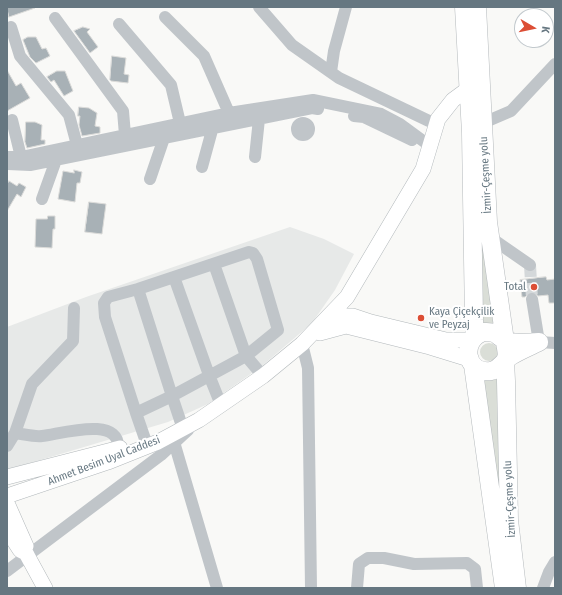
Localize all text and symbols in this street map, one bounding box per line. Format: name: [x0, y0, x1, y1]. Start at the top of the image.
north arrow: [514, 8, 554, 48]
text: K: [538, 26, 552, 34]
street label: İzmir-Çeşme yolu: [477, 136, 495, 214]
place label: Total: [504, 280, 526, 294]
marker: Total: [529, 282, 539, 292]
place label: Kaya Çiçekçilik ve Peyzaj: [429, 305, 494, 331]
marker: Kaya Çiçekçilik ve Peyzaj: [416, 313, 426, 323]
street label: Ahmet Besim Uyal Caddesi: [46, 433, 162, 489]
street label: İzmir-Çeşme yolu: [501, 460, 519, 538]

